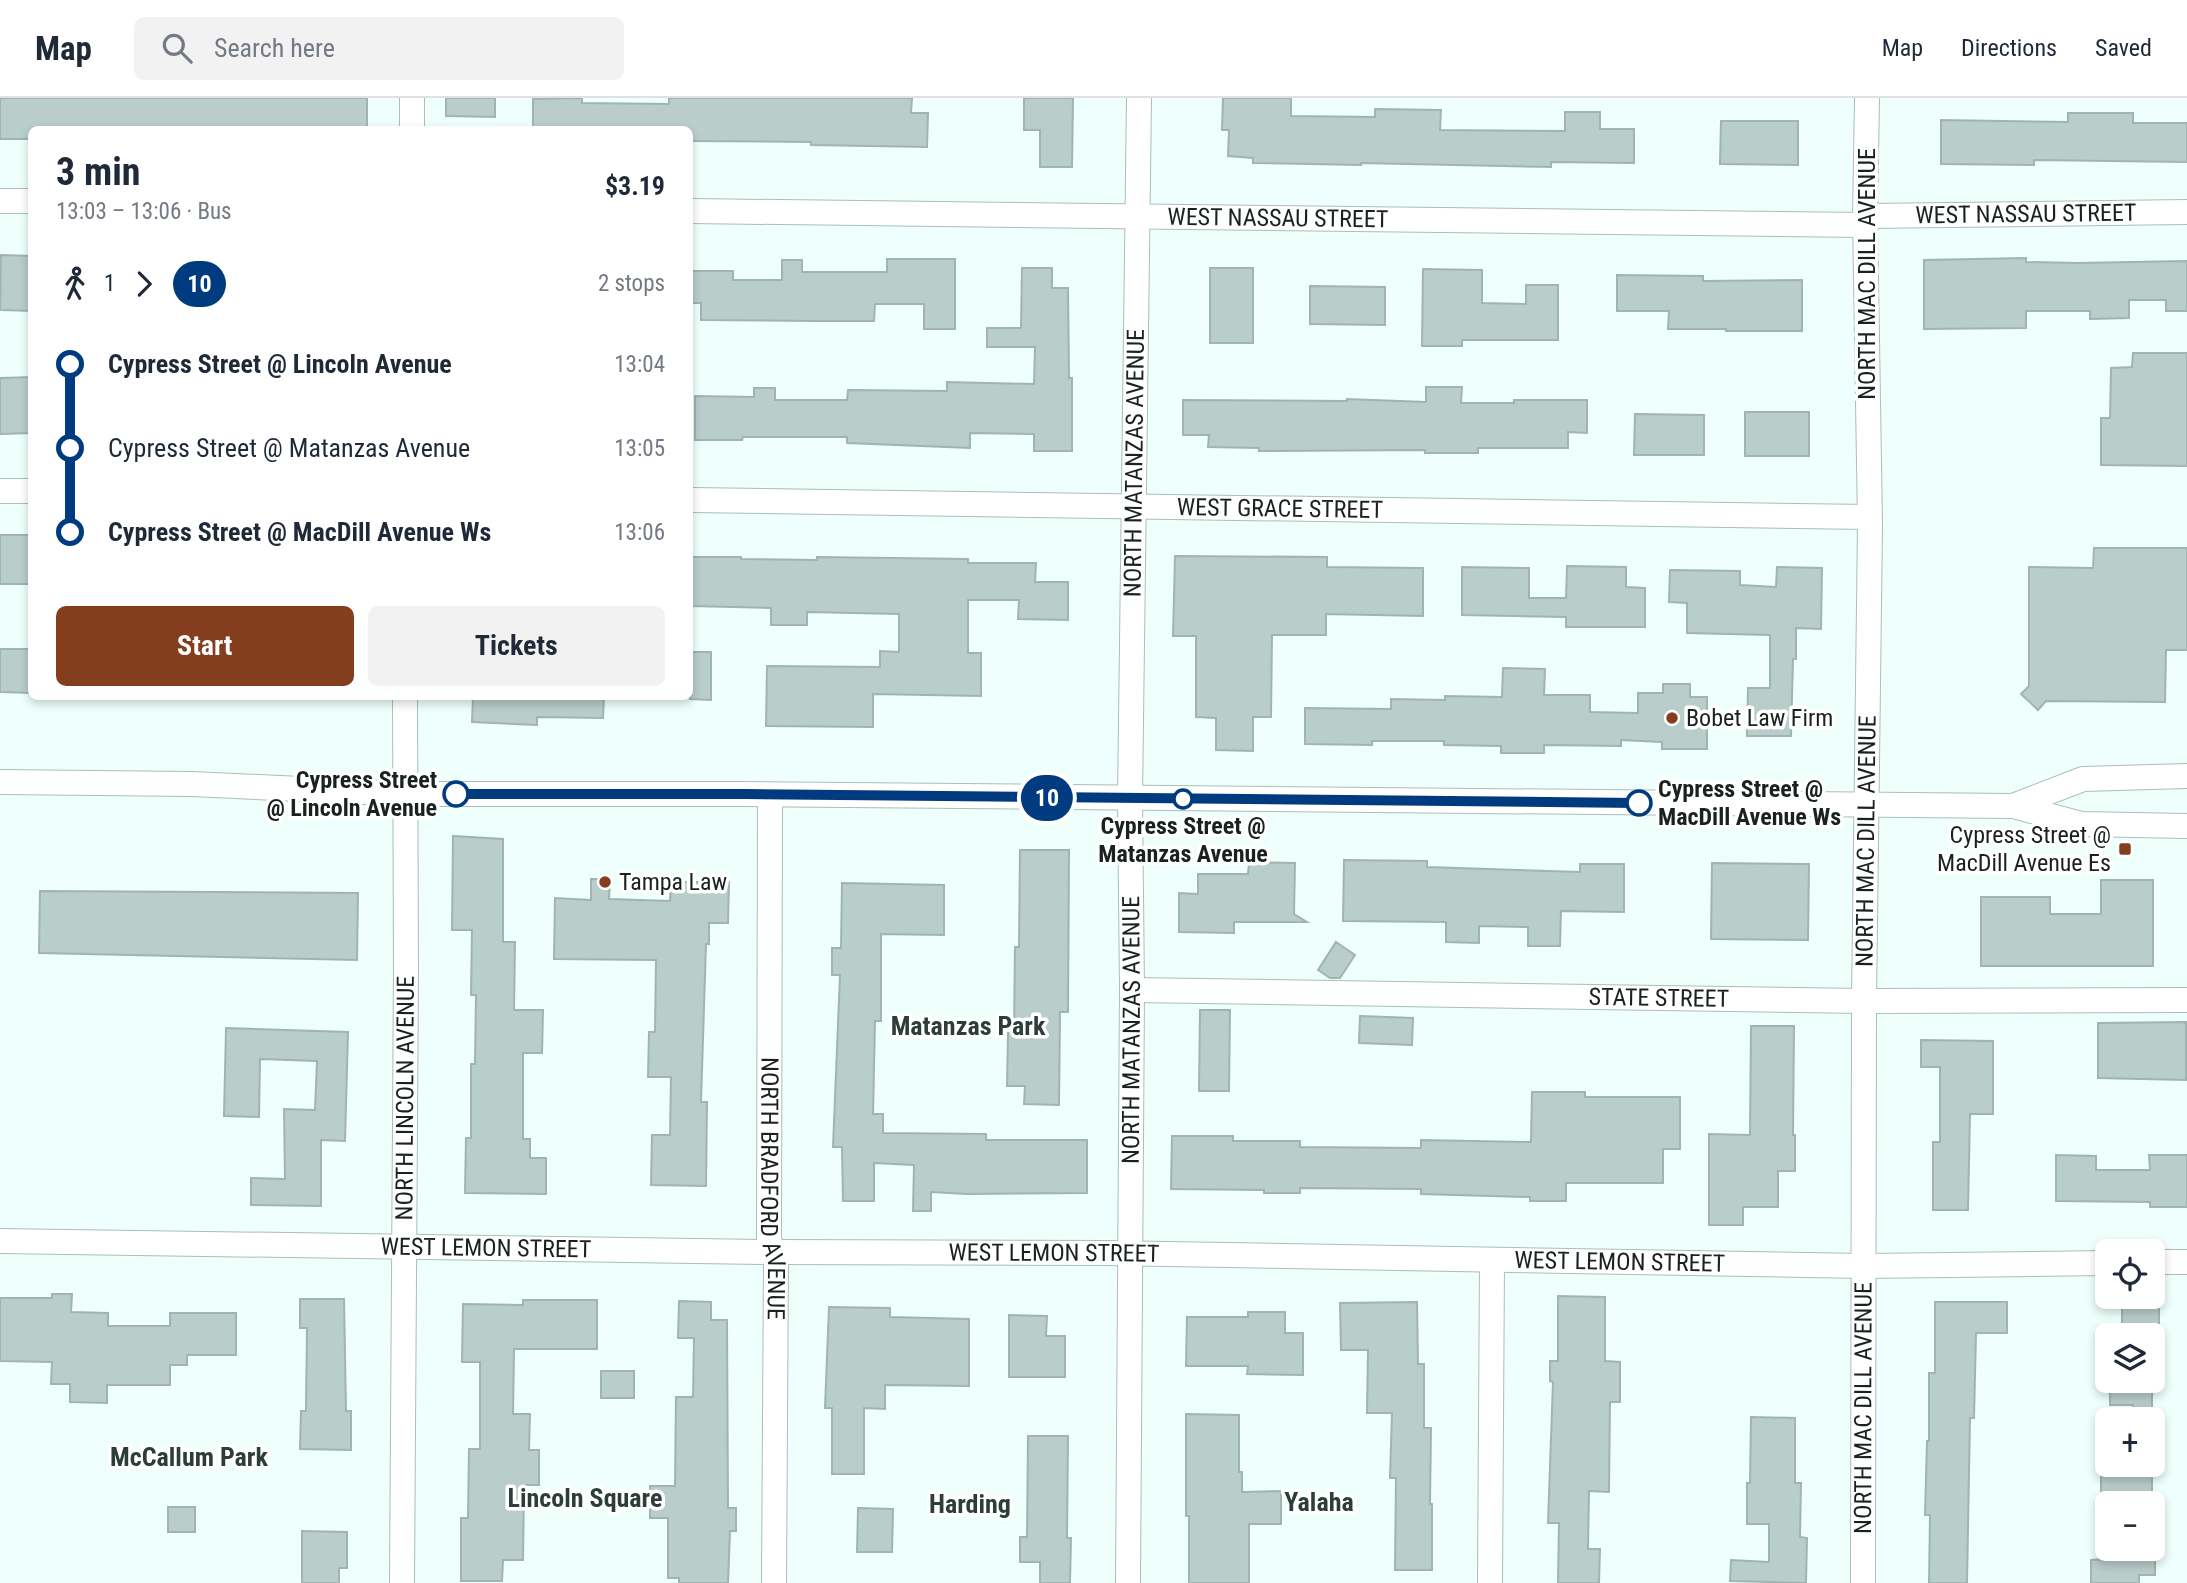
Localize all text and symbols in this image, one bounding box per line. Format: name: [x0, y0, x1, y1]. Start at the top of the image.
search box: [134, 17, 624, 80]
text: Map: [35, 29, 92, 68]
icon: search: [158, 29, 196, 67]
text: Search here: [214, 33, 335, 63]
text: Map: [1882, 34, 1923, 62]
text: Directions: [1961, 34, 2057, 62]
text: Saved: [2095, 34, 2152, 62]
street label: NORTH MAC DILL AVENUE: [1853, 148, 1881, 400]
text: 3 min: [56, 150, 140, 194]
text: $3.19: [605, 171, 665, 201]
text: 13:03 – 13:06 · Bus: [56, 198, 232, 225]
street label: WEST NASSAU STREET: [1915, 199, 2137, 229]
street label: WEST NASSAU STREET: [1167, 203, 1389, 233]
icon: walk: [56, 265, 94, 303]
icon: forward: [125, 265, 163, 303]
text: 1: [104, 270, 115, 297]
text: 10: [187, 270, 212, 298]
text: 2 stops: [598, 270, 665, 297]
street label: NORTH MATANZAS AVENUE: [1119, 329, 1150, 597]
text: Cypress Street @ Lincoln Avenue: [108, 349, 452, 379]
text: 13:04: [614, 351, 665, 378]
text: Cypress Street @ Matanzas Avenue: [108, 433, 470, 463]
text: 13:05: [614, 435, 665, 462]
street label: WEST GRACE STREET: [1177, 493, 1383, 524]
text: Cypress Street @ MacDill Avenue Ws: [108, 517, 491, 547]
text: 13:06: [614, 519, 665, 546]
button: Start: [56, 606, 354, 686]
button: Tickets: [368, 606, 665, 686]
place label: Bobet Law Firm: [1686, 704, 1833, 732]
marker: Bobet Law Firm: [1664, 710, 1680, 726]
street label: NORTH MAC DILL AVENUE: [1850, 715, 1882, 967]
place label: Cypress Street @ Lincoln Avenue: [266, 766, 437, 822]
line badge: 10: [1016, 775, 1078, 821]
place label: Cypress Street @ MacDill Avenue Ws: [1658, 775, 1841, 831]
marker: Cypress Street @ Lincoln Avenue: [443, 781, 469, 807]
text: 10: [1035, 784, 1059, 812]
marker: Cypress Street @ Matanzas Avenue: [1173, 789, 1193, 809]
marker: Cypress Street @ MacDill Avenue Ws: [1626, 790, 1652, 816]
place label: Cypress Street @ Matanzas Avenue: [1098, 812, 1268, 868]
place label: Cypress Street @ MacDill Avenue Es: [1937, 821, 2111, 877]
marker: Cypress Street @ MacDill Avenue Es: [2117, 841, 2133, 857]
place label: Tampa Law: [619, 868, 727, 896]
marker: Tampa Law: [597, 874, 613, 890]
street label: NORTH MATANZAS AVENUE: [1117, 896, 1146, 1164]
street label: NORTH LINCOLN AVENUE: [390, 976, 420, 1220]
street label: STATE STREET: [1588, 983, 1729, 1013]
district label: Matanzas Park: [891, 1011, 1046, 1041]
street label: NORTH BRADFORD AVENUE: [755, 1057, 791, 1320]
street label: WEST LEMON STREET: [380, 1232, 592, 1263]
street label: WEST LEMON STREET: [948, 1239, 1160, 1268]
map controls: [2095, 1239, 2165, 1561]
button: locate: [2095, 1239, 2165, 1309]
street label: WEST LEMON STREET: [1514, 1246, 1725, 1278]
street label: NORTH MAC DILL AVENUE: [1849, 1282, 1878, 1534]
button: layers: [2095, 1323, 2165, 1393]
button: +: [2095, 1407, 2165, 1477]
district label: McCallum Park: [110, 1442, 268, 1472]
district label: Lincoln Square: [508, 1483, 662, 1513]
district label: Yalaha: [1284, 1487, 1354, 1517]
district label: Harding: [929, 1489, 1011, 1519]
button: −: [2095, 1491, 2165, 1561]

